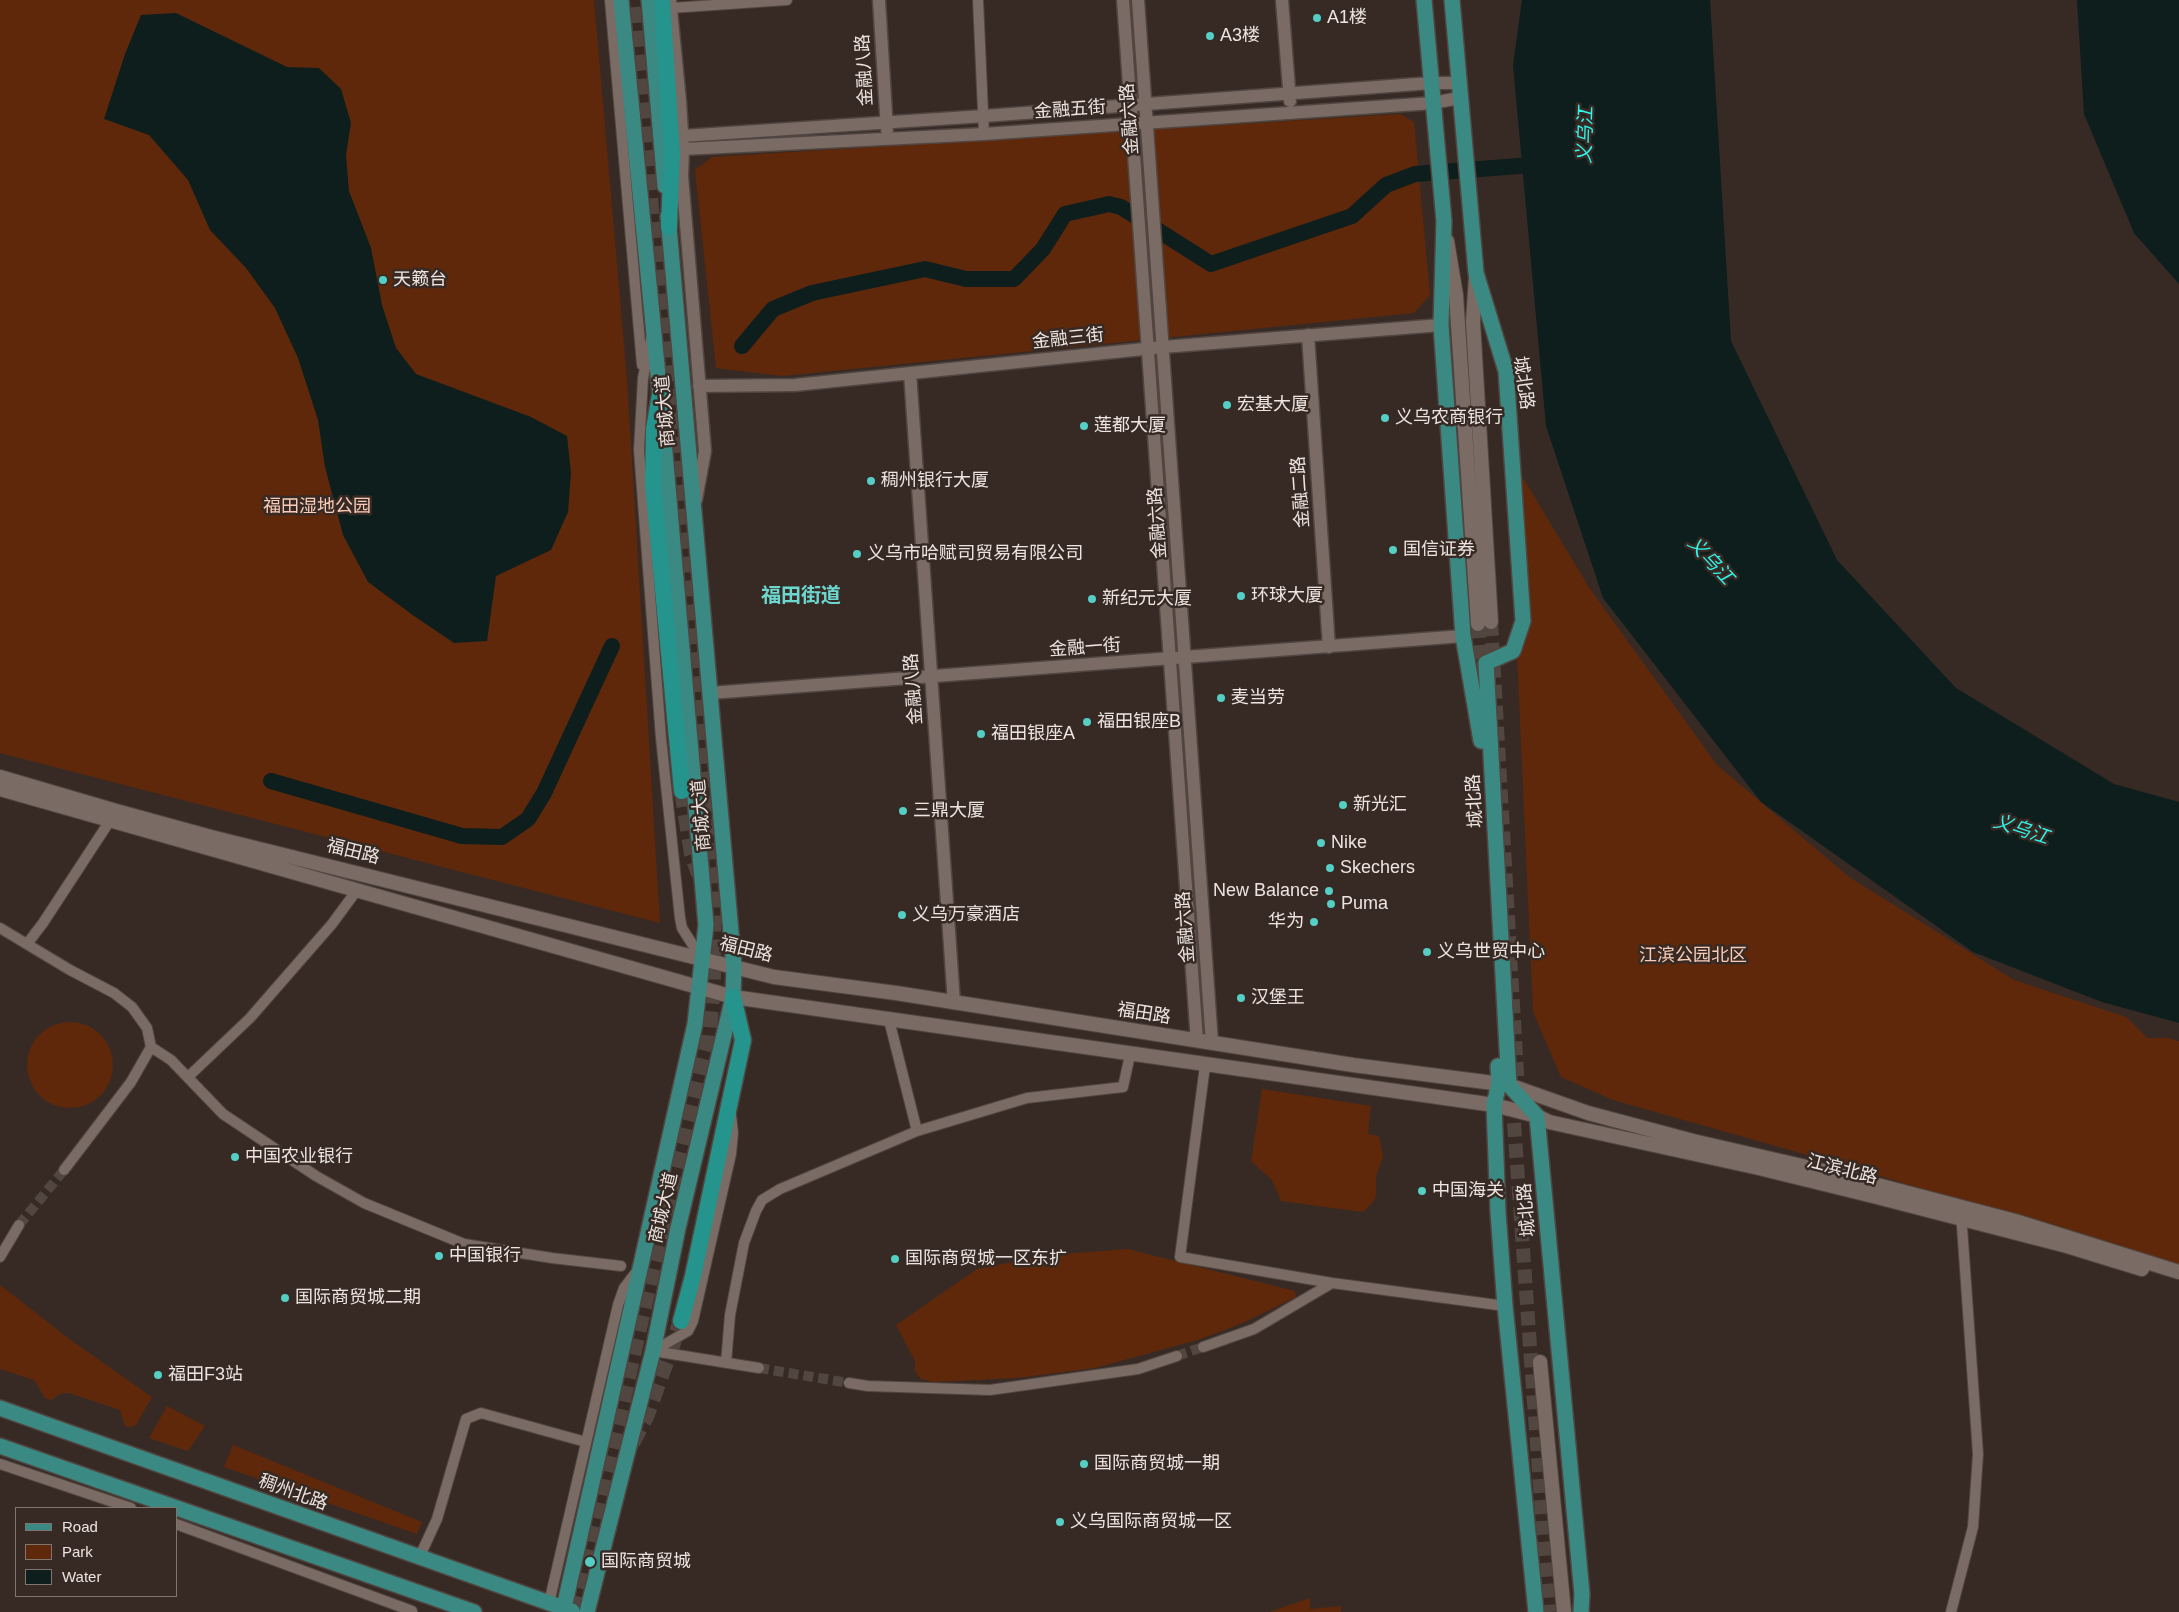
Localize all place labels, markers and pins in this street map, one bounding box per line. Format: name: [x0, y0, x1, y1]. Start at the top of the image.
place label: A1楼: [1327, 7, 1367, 29]
marker: A1楼: [1311, 12, 1323, 24]
place label: A3楼: [1220, 25, 1260, 47]
marker: A3楼: [1204, 30, 1216, 42]
place label: 天籁台: [393, 269, 447, 291]
marker: 天籁台: [377, 274, 389, 286]
place label: 宏基大厦: [1237, 394, 1309, 416]
marker: 宏基大厦: [1221, 399, 1233, 411]
place label: 义乌农商银行: [1395, 407, 1503, 429]
marker: 义乌农商银行: [1379, 412, 1391, 424]
place label: 莲都大厦: [1094, 415, 1166, 437]
marker: 莲都大厦: [1078, 420, 1090, 432]
place label: 稠州银行大厦: [881, 470, 989, 492]
marker: 稠州银行大厦: [865, 475, 877, 487]
place label: 国信证券: [1403, 539, 1475, 561]
place label: 义乌市哈赋司贸易有限公司: [867, 543, 1083, 565]
marker: 国信证券: [1387, 544, 1399, 556]
marker: 义乌市哈赋司贸易有限公司: [851, 548, 863, 560]
place label: 环球大厦: [1251, 585, 1323, 607]
place label: 新纪元大厦: [1102, 588, 1192, 610]
marker: 环球大厦: [1235, 590, 1247, 602]
marker: 新纪元大厦: [1086, 593, 1098, 605]
place label: 麦当劳: [1231, 687, 1285, 709]
marker: 麦当劳: [1215, 692, 1227, 704]
place label: 福田银座B: [1097, 711, 1181, 733]
marker: 福田银座B: [1081, 716, 1093, 728]
place label: 福田银座A: [991, 723, 1075, 745]
marker: 福田银座A: [975, 728, 987, 740]
place label: 新光汇: [1353, 794, 1407, 816]
marker: 新光汇: [1337, 799, 1349, 811]
place label: 三鼎大厦: [913, 800, 985, 822]
marker: 三鼎大厦: [897, 805, 909, 817]
place label: Nike: [1331, 832, 1367, 854]
marker: Nike: [1315, 837, 1327, 849]
place label: Skechers: [1340, 857, 1415, 879]
marker: Skechers: [1324, 862, 1336, 874]
place label: New Balance: [1213, 880, 1319, 902]
marker: New Balance: [1323, 885, 1335, 897]
place label: Puma: [1341, 893, 1388, 915]
marker: Puma: [1325, 898, 1337, 910]
place label: 义乌万豪酒店: [912, 904, 1020, 926]
marker: 义乌万豪酒店: [896, 909, 908, 921]
place label: 华为: [1268, 911, 1304, 933]
marker: 华为: [1308, 916, 1320, 928]
place label: 义乌世贸中心: [1437, 941, 1545, 963]
marker: 义乌世贸中心: [1421, 946, 1433, 958]
place label: 汉堡王: [1251, 987, 1305, 1009]
marker: 汉堡王: [1235, 992, 1247, 1004]
place label: 中国农业银行: [245, 1146, 353, 1168]
marker: 中国农业银行: [229, 1151, 241, 1163]
place label: 中国海关: [1432, 1180, 1504, 1202]
marker: 中国海关: [1416, 1185, 1428, 1197]
place label: 中国银行: [449, 1245, 521, 1267]
place label: 国际商贸城一区东扩: [905, 1248, 1067, 1270]
marker: 中国银行: [433, 1250, 445, 1262]
marker: 国际商贸城一区东扩: [889, 1253, 901, 1265]
place label: 国际商贸城二期: [295, 1287, 421, 1309]
marker: 国际商贸城二期: [279, 1292, 291, 1304]
place label: 福田F3站: [168, 1364, 243, 1386]
marker: 福田F3站: [152, 1369, 164, 1381]
place label: 国际商贸城一期: [1094, 1453, 1220, 1475]
marker: 国际商贸城一期: [1078, 1458, 1090, 1470]
place label: 义乌国际商贸城一区: [1070, 1511, 1232, 1533]
marker: 义乌国际商贸城一区: [1054, 1516, 1066, 1528]
place label: 国际商贸城: [601, 1551, 691, 1573]
marker: 国际商贸城: [583, 1555, 597, 1569]

